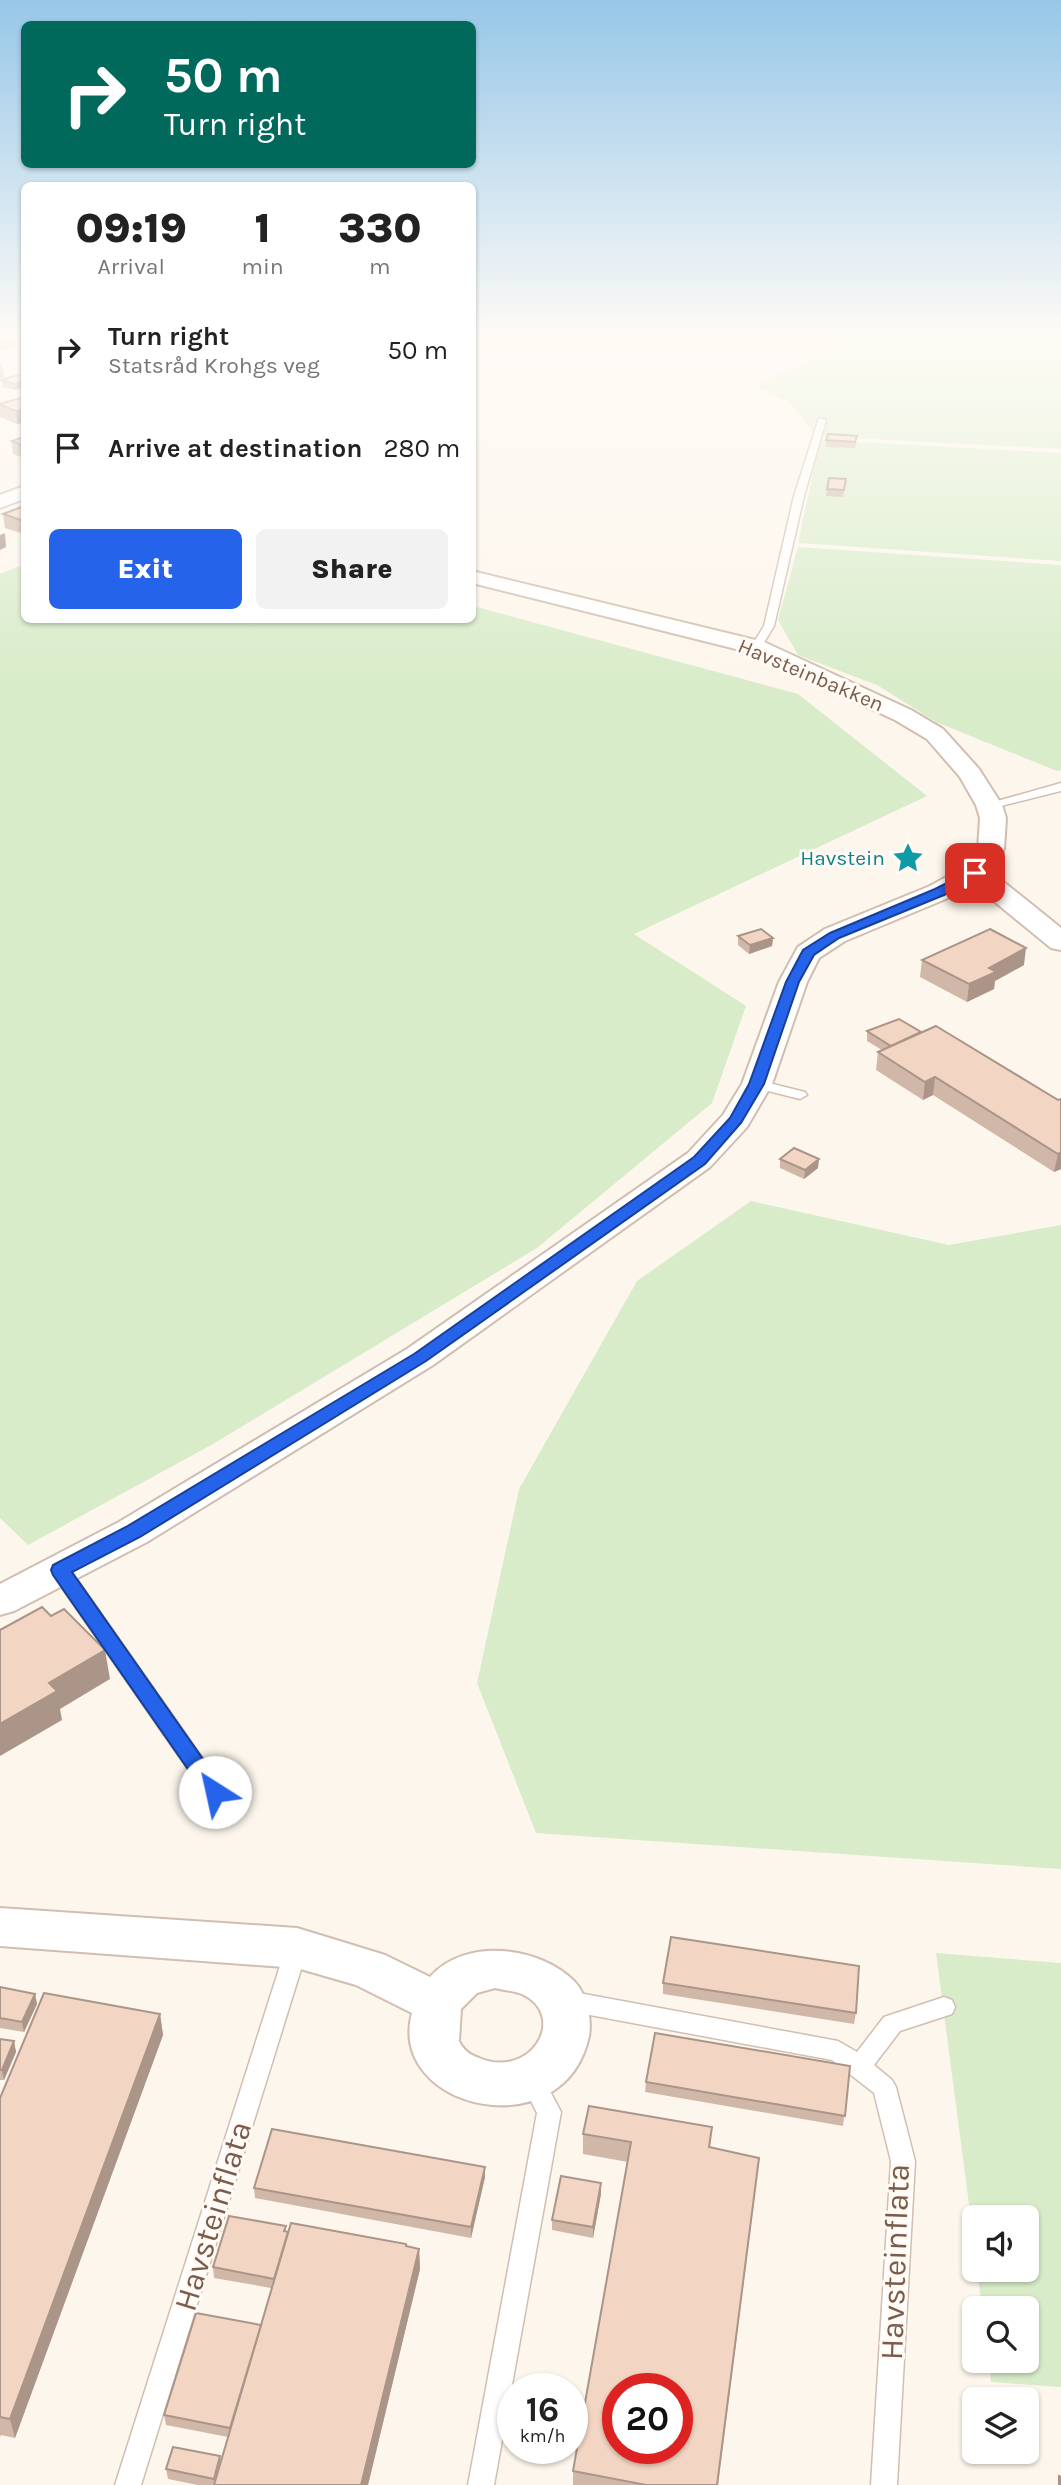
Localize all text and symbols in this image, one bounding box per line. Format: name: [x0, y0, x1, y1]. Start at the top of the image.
text: 50 m: [164, 47, 282, 104]
icon: right: [49, 49, 140, 140]
text: Turn right: [164, 106, 306, 143]
text: 09:19: [76, 203, 187, 253]
text: 1: [254, 203, 271, 253]
text: 330: [338, 203, 421, 253]
text: Arrival: [98, 253, 165, 280]
text: min: [241, 253, 284, 280]
text: m: [369, 253, 391, 280]
text: Turn right: [108, 321, 229, 352]
icon: right: [49, 331, 87, 369]
text: 50 m: [387, 335, 448, 366]
text: Statsråd Krohgs veg: [108, 352, 320, 379]
icon: arrive: [49, 429, 87, 467]
text: Arrive at destination: [108, 433, 362, 464]
text: 280 m: [383, 433, 460, 464]
button: Exit: [49, 529, 242, 609]
button: Share: [256, 529, 448, 609]
street label: Havsteinbakken: [735, 633, 887, 717]
place icon: Havstein: [891, 841, 925, 875]
pin: [945, 843, 1005, 903]
place label: Havstein: [800, 846, 885, 870]
icon: arrive: [956, 854, 994, 892]
position arrow: [178, 1755, 252, 1829]
street label: Havsteinflata: [167, 2117, 259, 2315]
street label: Havsteinflata: [873, 2163, 917, 2361]
map controls: [962, 2205, 1039, 2464]
button: sound: [962, 2205, 1039, 2282]
button: search: [962, 2296, 1039, 2373]
speed limit sign: 20: [602, 2373, 693, 2464]
button: layers: [962, 2387, 1039, 2464]
text: 16: [526, 2389, 559, 2430]
text: km/h: [520, 2425, 565, 2447]

